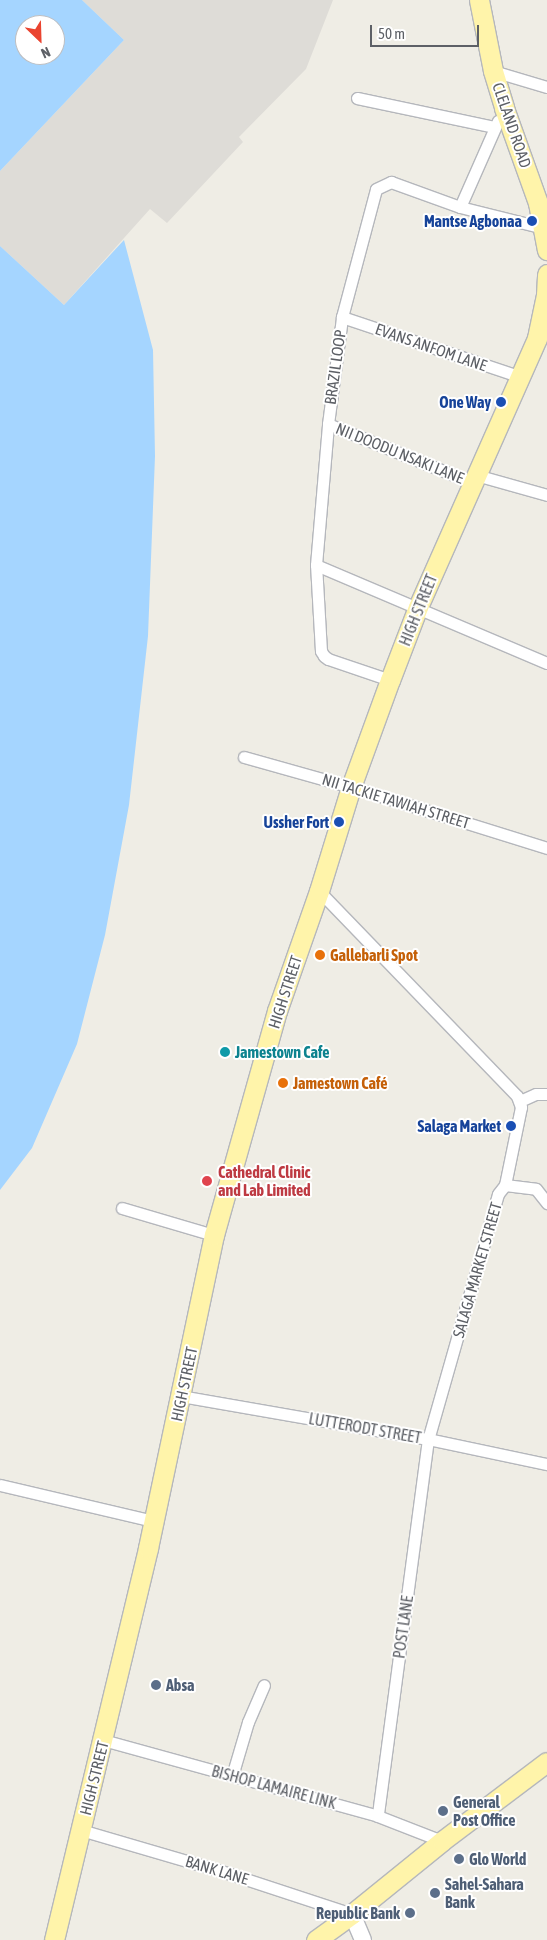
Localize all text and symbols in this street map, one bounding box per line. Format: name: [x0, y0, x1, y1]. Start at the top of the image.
north arrow: [15, 15, 65, 65]
scale bar: [372, 15, 481, 47]
text: 50 m: [378, 25, 405, 42]
text: N: [39, 44, 53, 62]
street label: CLELAND ROAD: [488, 80, 536, 170]
place label: Mantse Agbonaa: [424, 211, 522, 231]
marker: Mantse Agbonaa: [526, 215, 538, 227]
street label: EVANS ANFOM LANE: [373, 319, 489, 375]
street label: BRAZIL LOOP: [320, 328, 350, 406]
place label: One Way: [439, 392, 491, 412]
marker: One Way: [495, 396, 507, 408]
street label: NII DOODU NSAKI LANE: [333, 419, 467, 487]
street label: HIGH STREET: [395, 571, 441, 649]
street label: NII TACKIE TAWIAH STREET: [320, 769, 472, 833]
place label: Ussher Fort: [264, 812, 329, 832]
marker: Ussher Fort: [333, 816, 345, 828]
place label: Gallebarli Spot: [330, 945, 418, 965]
marker: Gallebarli Spot: [314, 949, 326, 961]
street label: HIGH STREET: [264, 953, 306, 1031]
place label: Jamestown Cafe: [235, 1042, 330, 1062]
marker: Jamestown Cafe: [219, 1046, 231, 1058]
place label: Jamestown Café: [293, 1073, 388, 1093]
marker: Jamestown Café: [277, 1077, 289, 1089]
place label: Salaga Market: [417, 1116, 501, 1136]
marker: Salaga Market: [505, 1120, 517, 1132]
place label: Cathedral Clinic and Lab Limited: [218, 1162, 311, 1200]
marker: Cathedral Clinic and Lab Limited: [200, 1174, 214, 1188]
street label: SALAGA MARKET STREET: [448, 1200, 506, 1340]
street label: HIGH STREET: [167, 1345, 201, 1423]
street label: LUTTERODT STREET: [307, 1409, 423, 1447]
street label: POST LANE: [389, 1594, 417, 1660]
place label: Absa: [166, 1675, 195, 1695]
marker: Absa: [150, 1679, 162, 1691]
street label: HIGH STREET: [76, 1739, 112, 1817]
street label: BISHOP LAMAIRE LINK: [210, 1761, 338, 1813]
place label: General Post Office: [453, 1792, 516, 1830]
marker: General Post Office: [437, 1805, 449, 1817]
place label: Glo World: [469, 1849, 526, 1869]
street label: BANK LANE: [183, 1851, 251, 1889]
marker: Glo World: [453, 1853, 465, 1865]
place label: Sahel-Sahara Bank: [445, 1874, 524, 1912]
marker: Sahel-Sahara Bank: [429, 1887, 441, 1899]
place label: Republic Bank: [316, 1903, 400, 1923]
marker: Republic Bank: [404, 1907, 416, 1919]

